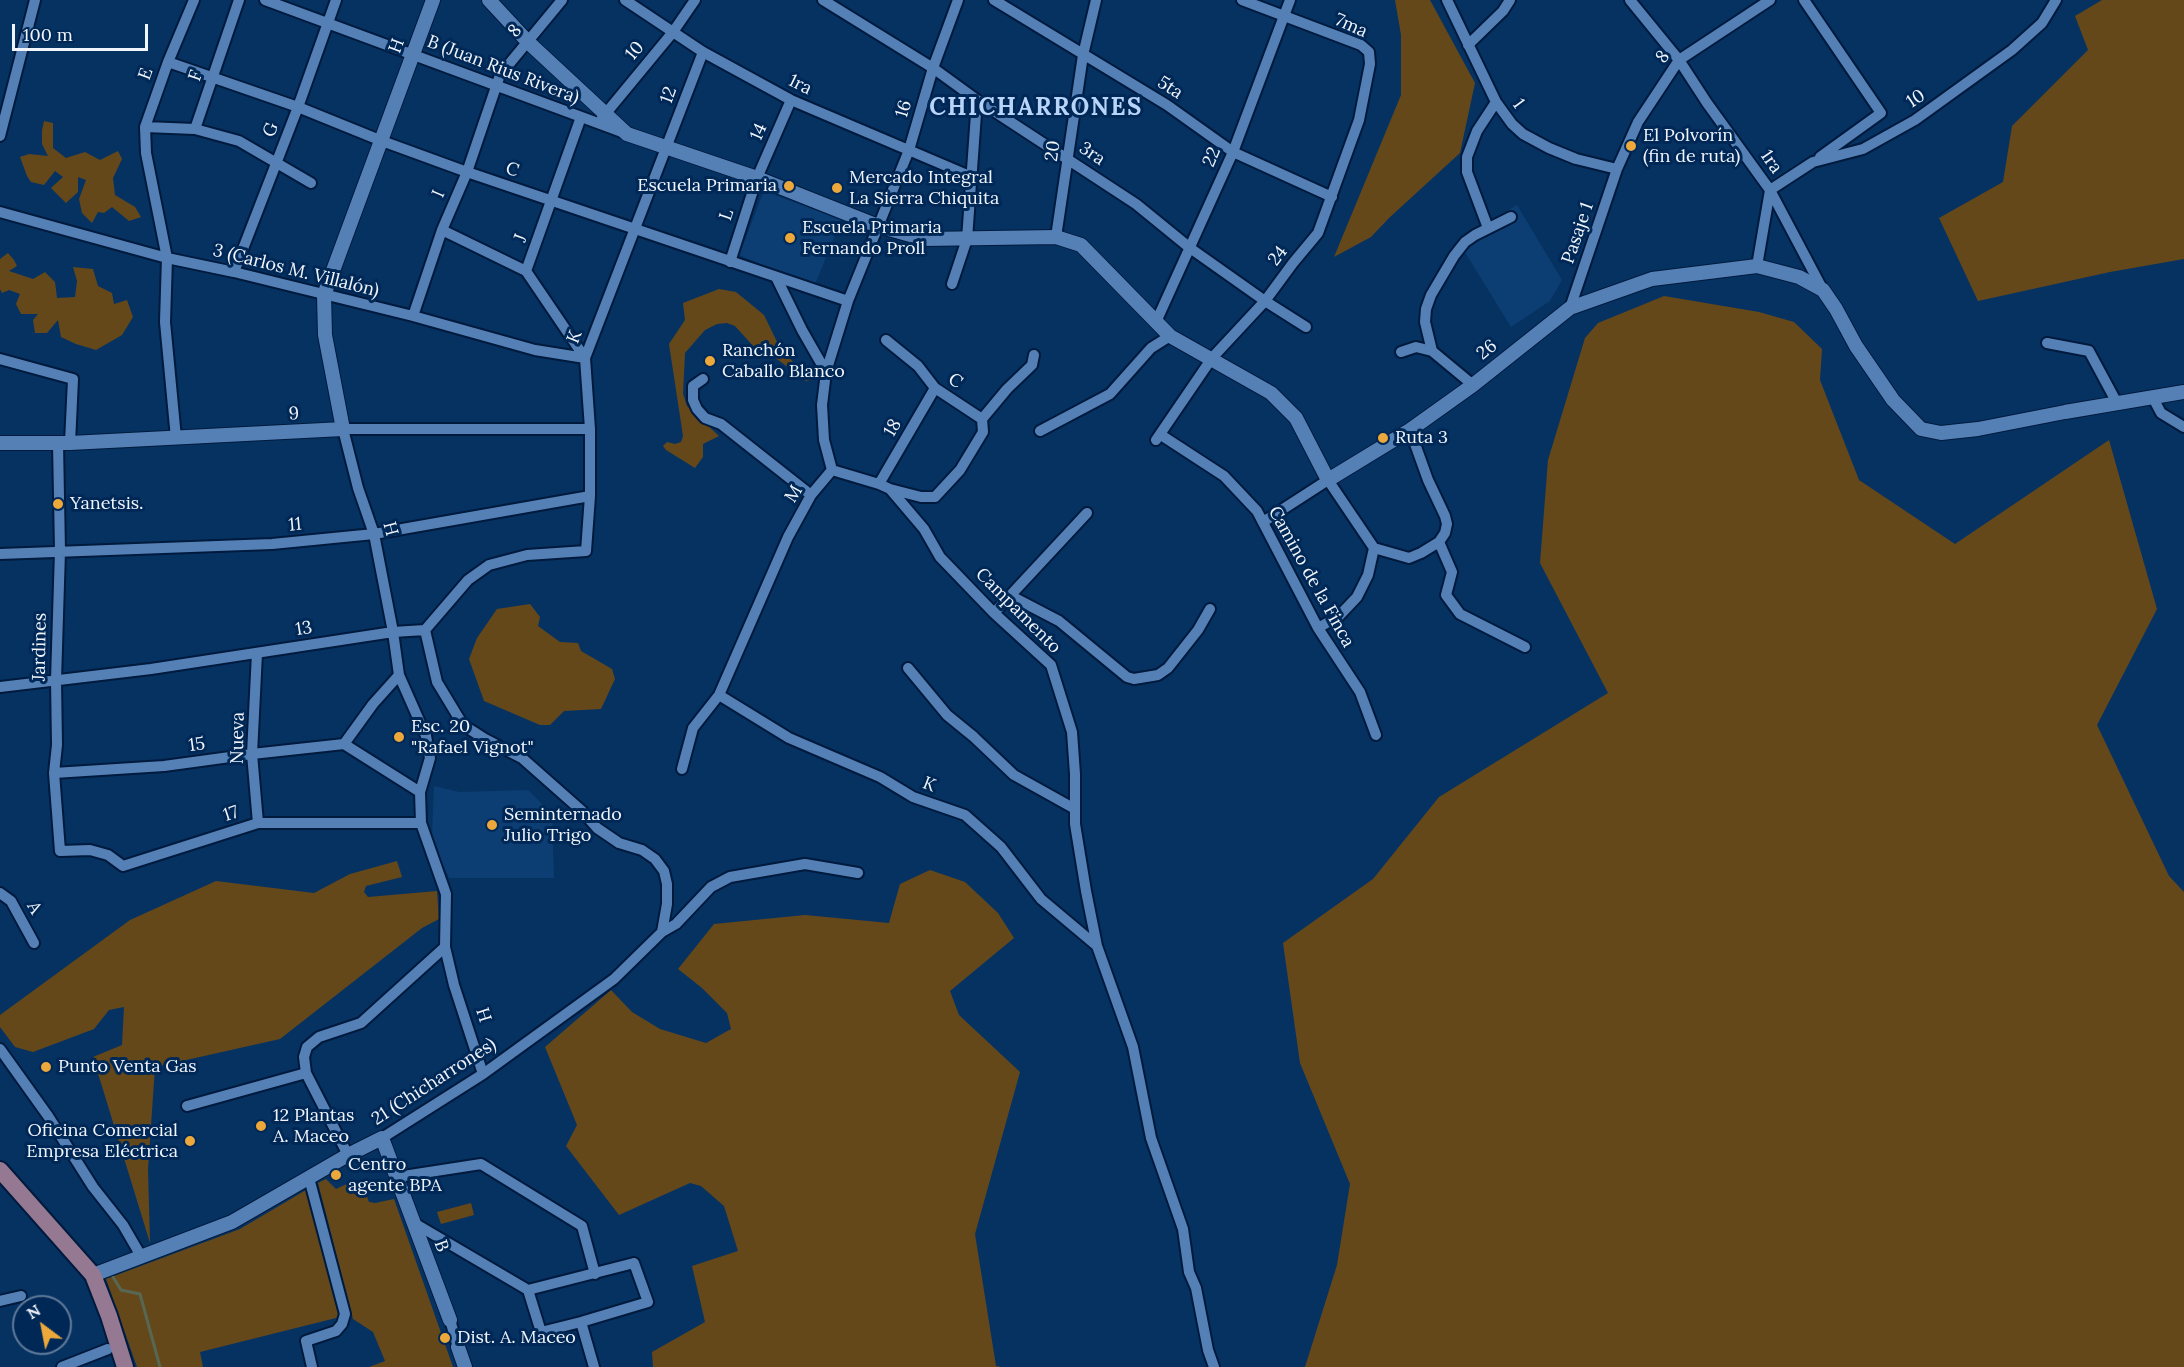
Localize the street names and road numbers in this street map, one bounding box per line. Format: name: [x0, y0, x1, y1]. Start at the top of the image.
street label: 7ma: [1331, 9, 1371, 43]
street label: 8: [503, 20, 527, 42]
street label: B (Juan Rius Rivera): [424, 31, 582, 109]
street label: H: [384, 36, 410, 56]
street label: 10: [621, 37, 649, 65]
street label: 8: [1651, 46, 1675, 68]
street label: E: [134, 65, 158, 83]
street label: F: [184, 68, 208, 84]
street label: 1ra: [785, 70, 815, 100]
street label: 5ta: [1153, 72, 1187, 104]
street label: 12: [656, 84, 682, 106]
street label: 10: [1903, 85, 1929, 113]
street label: 1: [1507, 95, 1529, 113]
street label: 16: [891, 98, 917, 120]
street label: G: [258, 120, 284, 140]
street label: 14: [746, 120, 772, 144]
street label: 3ra: [1075, 138, 1109, 170]
street label: 20: [1041, 139, 1065, 163]
street label: 22: [1198, 144, 1226, 170]
street label: 1ra: [1755, 146, 1787, 178]
street label: C: [503, 158, 521, 182]
street label: I: [428, 187, 450, 201]
street label: Pasaje 1: [1557, 199, 1599, 267]
street label: L: [715, 207, 739, 223]
street label: J: [510, 231, 532, 245]
street label: 3 (Carlos M. Villalón): [211, 240, 381, 302]
street label: 24: [1264, 242, 1292, 270]
street label: K: [563, 327, 587, 347]
street label: 26: [1472, 335, 1502, 365]
street label: C: [944, 369, 966, 393]
street label: 9: [288, 403, 300, 425]
street label: 18: [879, 415, 907, 441]
street label: M: [780, 481, 808, 507]
street label: Camino de la Finca: [1263, 503, 1359, 651]
street label: 11: [288, 514, 302, 536]
street label: H: [378, 519, 402, 539]
street label: Campamento: [971, 564, 1065, 658]
street label: Jardines: [29, 613, 51, 681]
street label: 13: [294, 617, 314, 641]
street label: Nueva: [227, 712, 249, 764]
street label: 15: [187, 733, 207, 757]
street label: K: [919, 773, 939, 797]
street label: 17: [221, 801, 241, 827]
street label: A: [22, 898, 46, 918]
street label: H: [471, 1005, 495, 1025]
street label: 21 (Chicharrones): [368, 1034, 500, 1130]
street label: B: [429, 1237, 453, 1255]

